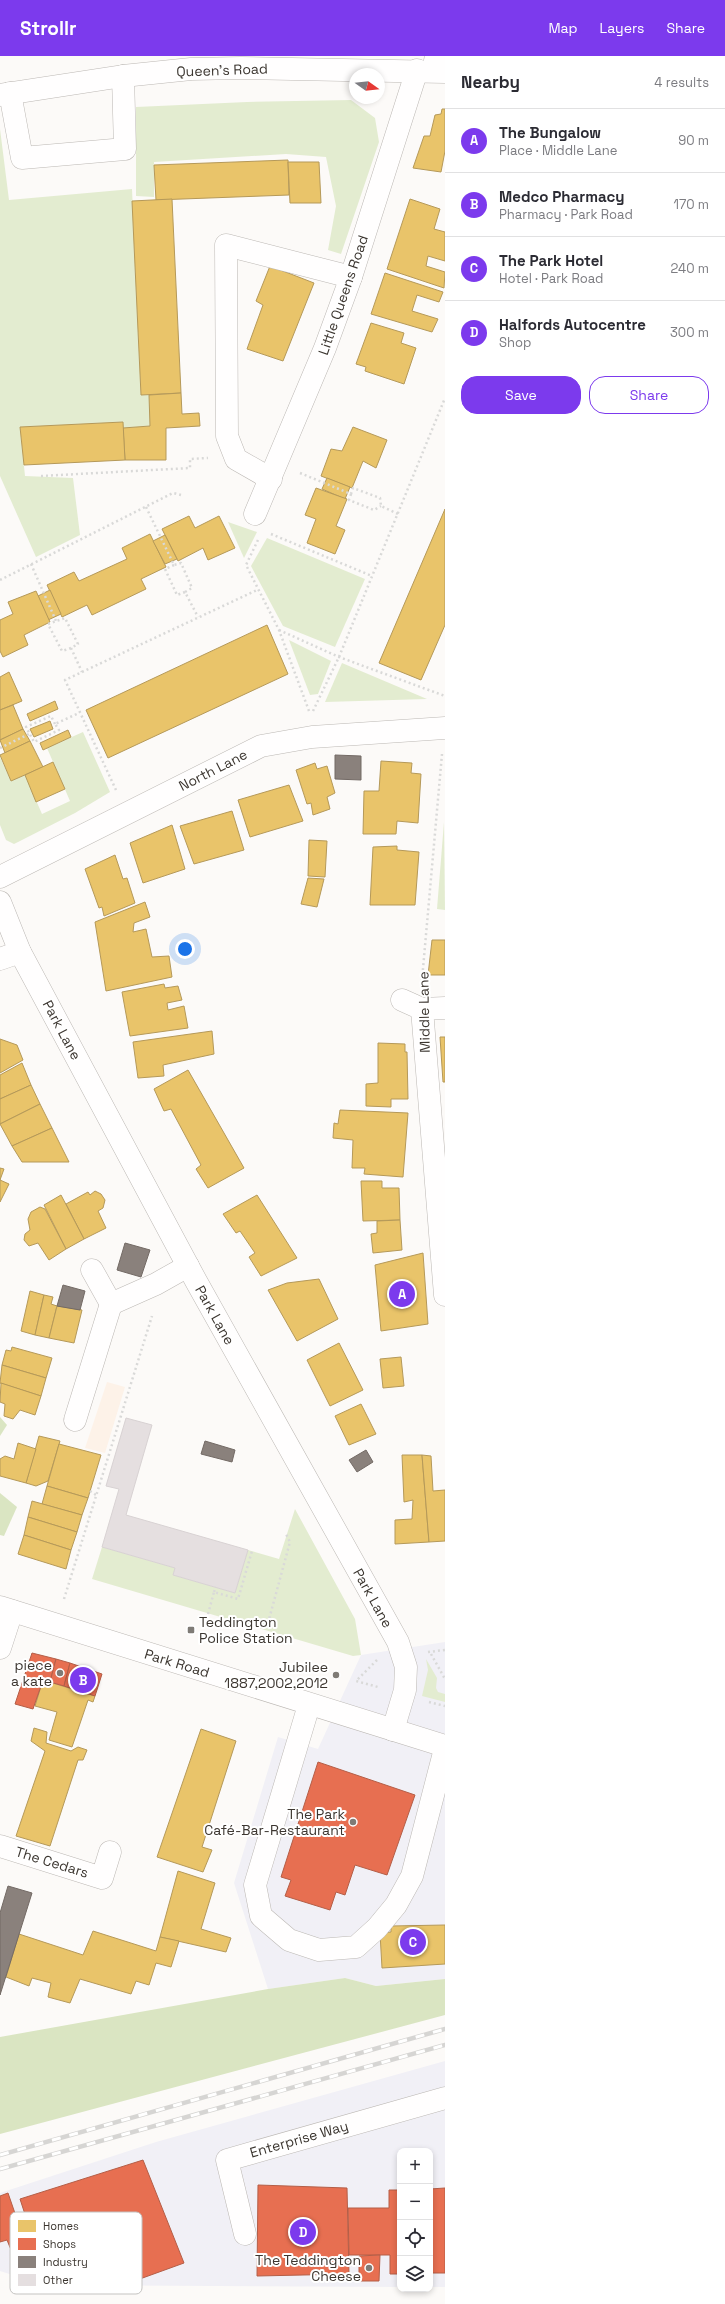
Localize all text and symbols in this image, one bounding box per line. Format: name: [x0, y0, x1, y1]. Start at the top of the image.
text: Strollr: [20, 16, 77, 41]
text: Map: [548, 19, 578, 37]
text: Layers: [600, 19, 644, 37]
text: Share: [666, 19, 705, 37]
street label: Queen's Road: [176, 59, 268, 81]
north arrow: [349, 68, 385, 104]
text: Nearby: [461, 71, 520, 93]
text: 4 results: [654, 74, 709, 91]
text: The Bungalow: [499, 123, 601, 142]
text: A: [470, 132, 478, 149]
text: 90 m: [678, 132, 709, 149]
text: Place · Middle Lane: [499, 142, 618, 159]
text: Medco Pharmacy: [499, 187, 625, 206]
text: B: [470, 196, 478, 213]
text: 170 m: [673, 196, 709, 213]
text: Pharmacy · Park Road: [499, 206, 633, 223]
street label: Little Queens Road: [314, 233, 372, 357]
text: The Park Hotel: [499, 251, 603, 270]
text: C: [470, 260, 478, 277]
text: 240 m: [671, 260, 709, 277]
text: Hotel · Park Road: [499, 270, 603, 287]
text: Halfords Autocentre: [499, 315, 646, 334]
text: D: [470, 324, 478, 341]
text: 300 m: [670, 324, 709, 341]
text: Shop: [499, 334, 531, 351]
button: Save: [461, 376, 581, 414]
button: Share: [589, 376, 709, 414]
street label: North Lane: [176, 745, 250, 795]
your location: [175, 939, 195, 959]
street label: Middle Lane: [414, 971, 434, 1053]
street label: Park Lane: [39, 997, 85, 1063]
pin: A: [389, 1279, 415, 1309]
street label: Park Lane: [191, 1282, 239, 1348]
street label: Park Lane: [349, 1565, 397, 1631]
place label: Teddington Police Station: [199, 1613, 293, 1647]
marker: Teddington Police Station: [186, 1625, 196, 1635]
street label: Park Road: [142, 1645, 212, 1681]
place label: piece a kate: [11, 1656, 52, 1690]
place label: Jubilee 1887,2002,2012: [224, 1658, 328, 1692]
pin: B: [70, 1665, 96, 1695]
marker: piece a kate: [55, 1668, 65, 1678]
marker: Jubilee 1887,2002,2012: [331, 1670, 341, 1680]
place label: The Park Café-Bar-Restaurant: [204, 1805, 345, 1839]
marker: The Park Café-Bar-Restaurant: [348, 1817, 358, 1827]
street label: The Cedars: [13, 1842, 91, 1882]
pin: C: [400, 1927, 426, 1957]
street label: Enterprise Way: [248, 2116, 350, 2162]
map controls: [397, 2148, 433, 2292]
button: +: [397, 2148, 433, 2184]
button: −: [397, 2184, 433, 2220]
legend: [10, 2212, 142, 2294]
pin: D: [290, 2217, 316, 2247]
text: Homes: [43, 2219, 79, 2233]
button: locate: [397, 2220, 433, 2256]
text: Shops: [43, 2237, 76, 2251]
place label: The Teddington Cheese: [255, 2251, 361, 2285]
text: Industry: [43, 2255, 88, 2269]
button: layers: [397, 2256, 433, 2292]
marker: The Teddington Cheese: [364, 2263, 374, 2273]
text: Other: [43, 2273, 73, 2287]

